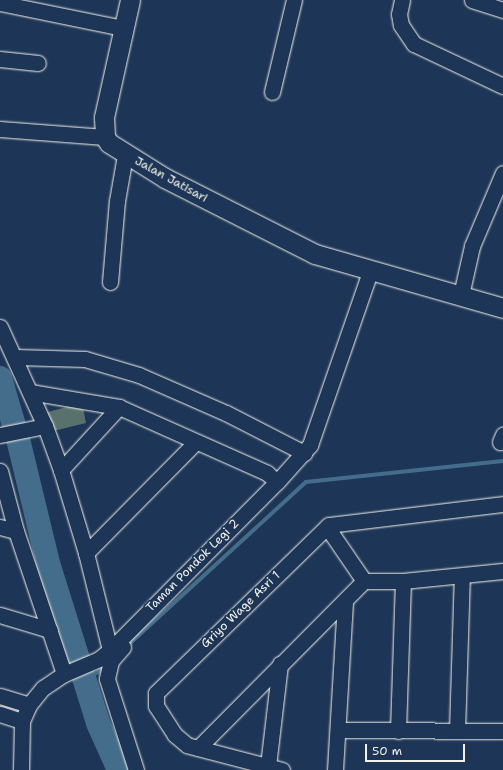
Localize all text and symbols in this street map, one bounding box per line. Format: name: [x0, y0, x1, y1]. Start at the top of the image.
street label: Jalan Jatisari: [132, 154, 210, 206]
street label: Taman Pondok Legi 2: [144, 517, 242, 615]
street label: Griyo Wage Asri 1: [198, 569, 284, 651]
scale bar: [367, 736, 467, 762]
text: 50 m: [372, 743, 402, 759]

